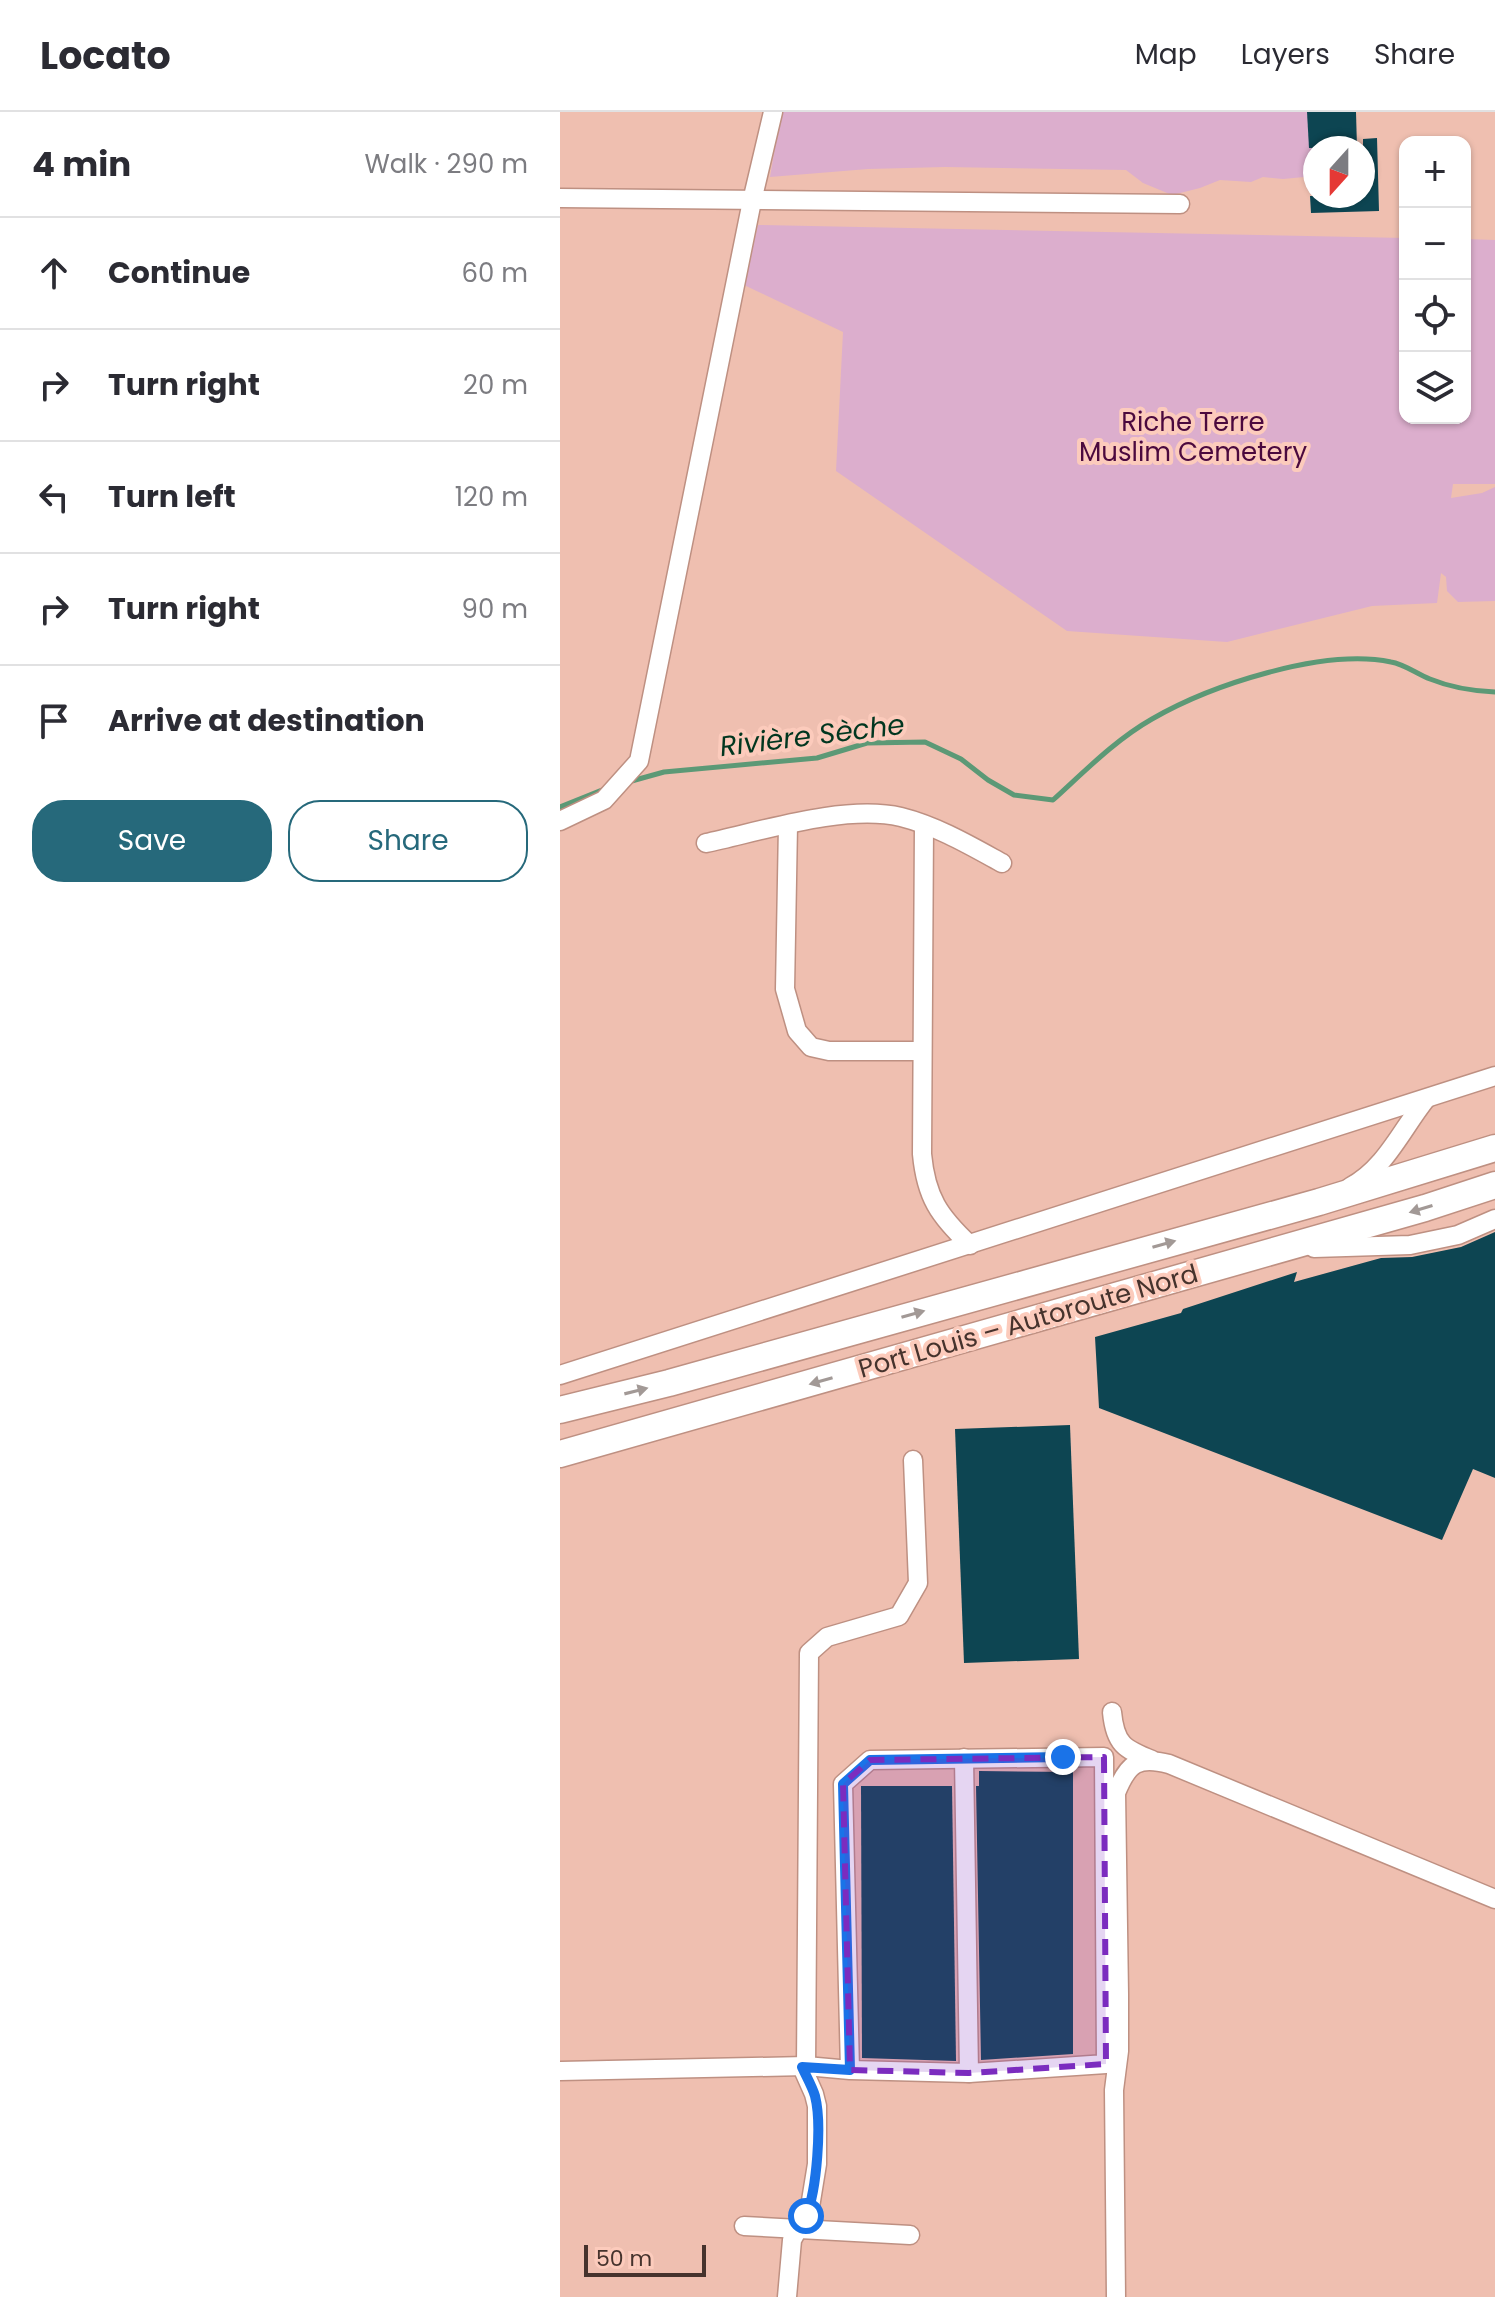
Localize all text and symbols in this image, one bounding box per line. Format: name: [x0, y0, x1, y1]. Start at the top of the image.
text: Locato: [40, 29, 171, 82]
text: Map: [1135, 35, 1197, 74]
text: Layers: [1241, 35, 1330, 74]
text: Share: [1374, 35, 1455, 74]
north arrow: [1303, 136, 1375, 208]
map controls: [1399, 136, 1471, 424]
button: +: [1399, 136, 1471, 208]
text: 4 min: [32, 140, 131, 188]
text: Walk · 290 m: [364, 146, 528, 182]
button: −: [1399, 208, 1471, 280]
icon: ahead: [32, 251, 76, 295]
text: Continue: [108, 251, 250, 294]
text: 60 m: [461, 255, 528, 291]
button: locate: [1399, 280, 1471, 352]
button: layers: [1399, 352, 1471, 424]
icon: right: [32, 363, 76, 407]
text: Turn right: [108, 363, 260, 406]
text: 20 m: [463, 367, 528, 403]
park label: Riche Terre Muslim Cemetery: [1079, 404, 1307, 470]
icon: left: [32, 475, 76, 519]
text: Turn left: [108, 475, 236, 518]
text: 120 m: [455, 479, 528, 515]
icon: right: [32, 587, 76, 631]
text: Turn right: [108, 587, 260, 630]
text: 90 m: [462, 591, 528, 627]
icon: arrive: [32, 699, 76, 743]
text: Arrive at destination: [108, 699, 425, 742]
water label: Rivière Sèche: [717, 705, 907, 766]
button: Save: [32, 800, 272, 882]
button: Share: [288, 800, 528, 882]
one-way arrow: [1408, 1203, 1432, 1216]
one-way arrow: [1152, 1237, 1176, 1250]
street label: Port Louis – Autoroute Nord: [854, 1255, 1202, 1387]
one-way arrow: [901, 1308, 926, 1320]
one-way arrow: [808, 1375, 832, 1388]
one-way arrow: [623, 1385, 648, 1397]
route end: [1045, 1739, 1081, 1775]
route start: [788, 2198, 824, 2234]
scale bar: [584, 2241, 706, 2277]
text: 50 m: [596, 2243, 652, 2274]

